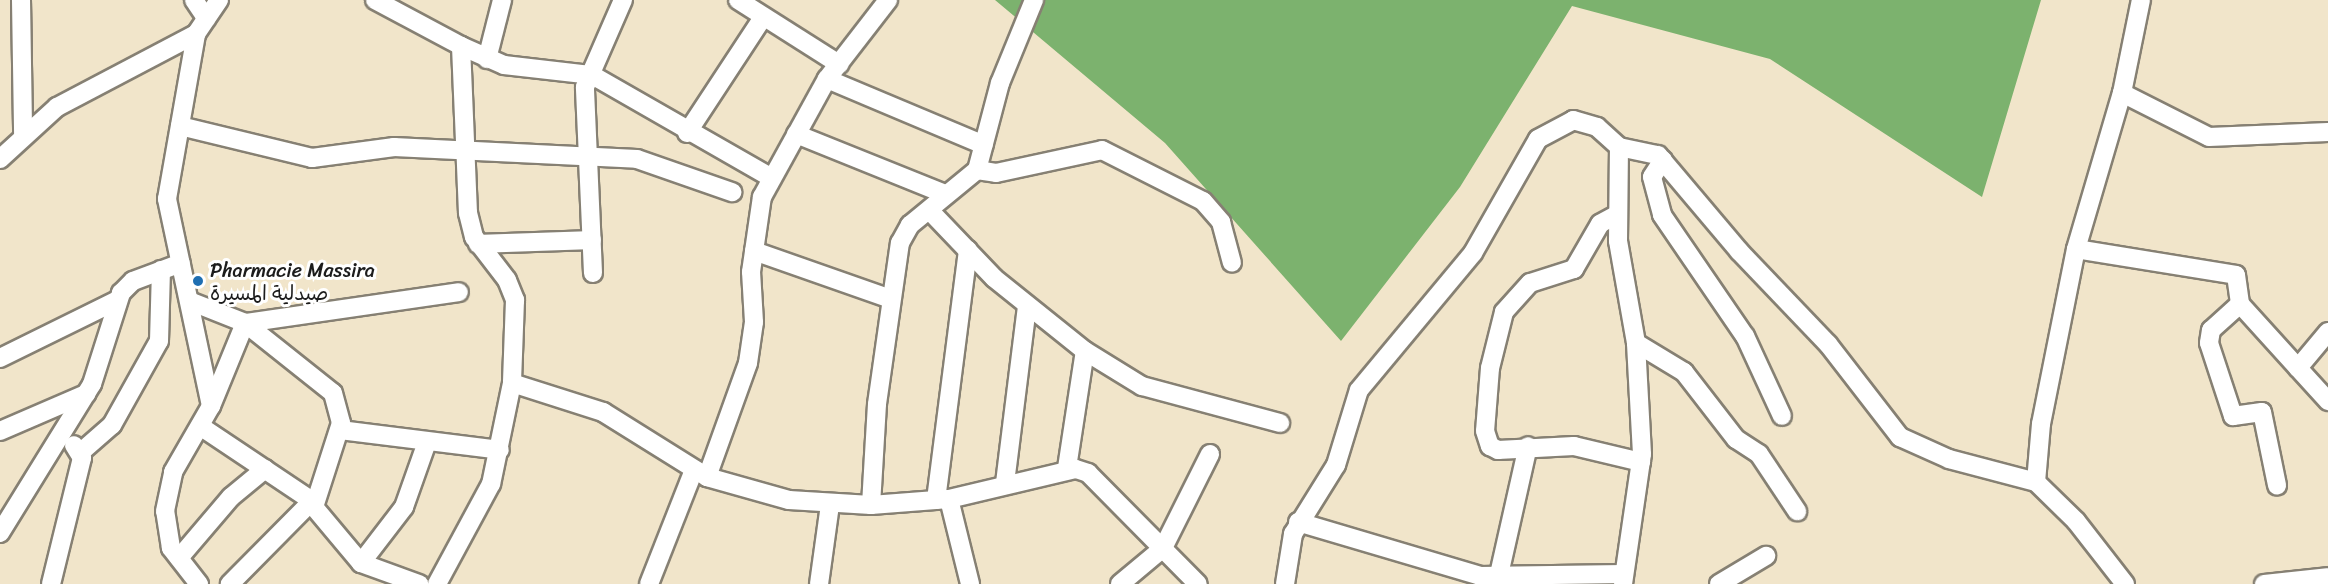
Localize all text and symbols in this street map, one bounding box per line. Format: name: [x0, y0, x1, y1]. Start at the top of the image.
place label: Pharmacie Massira صيدلية المسيرة: [210, 258, 376, 305]
marker: Pharmacie Massira صيدلية المسيرة: [191, 274, 205, 288]

